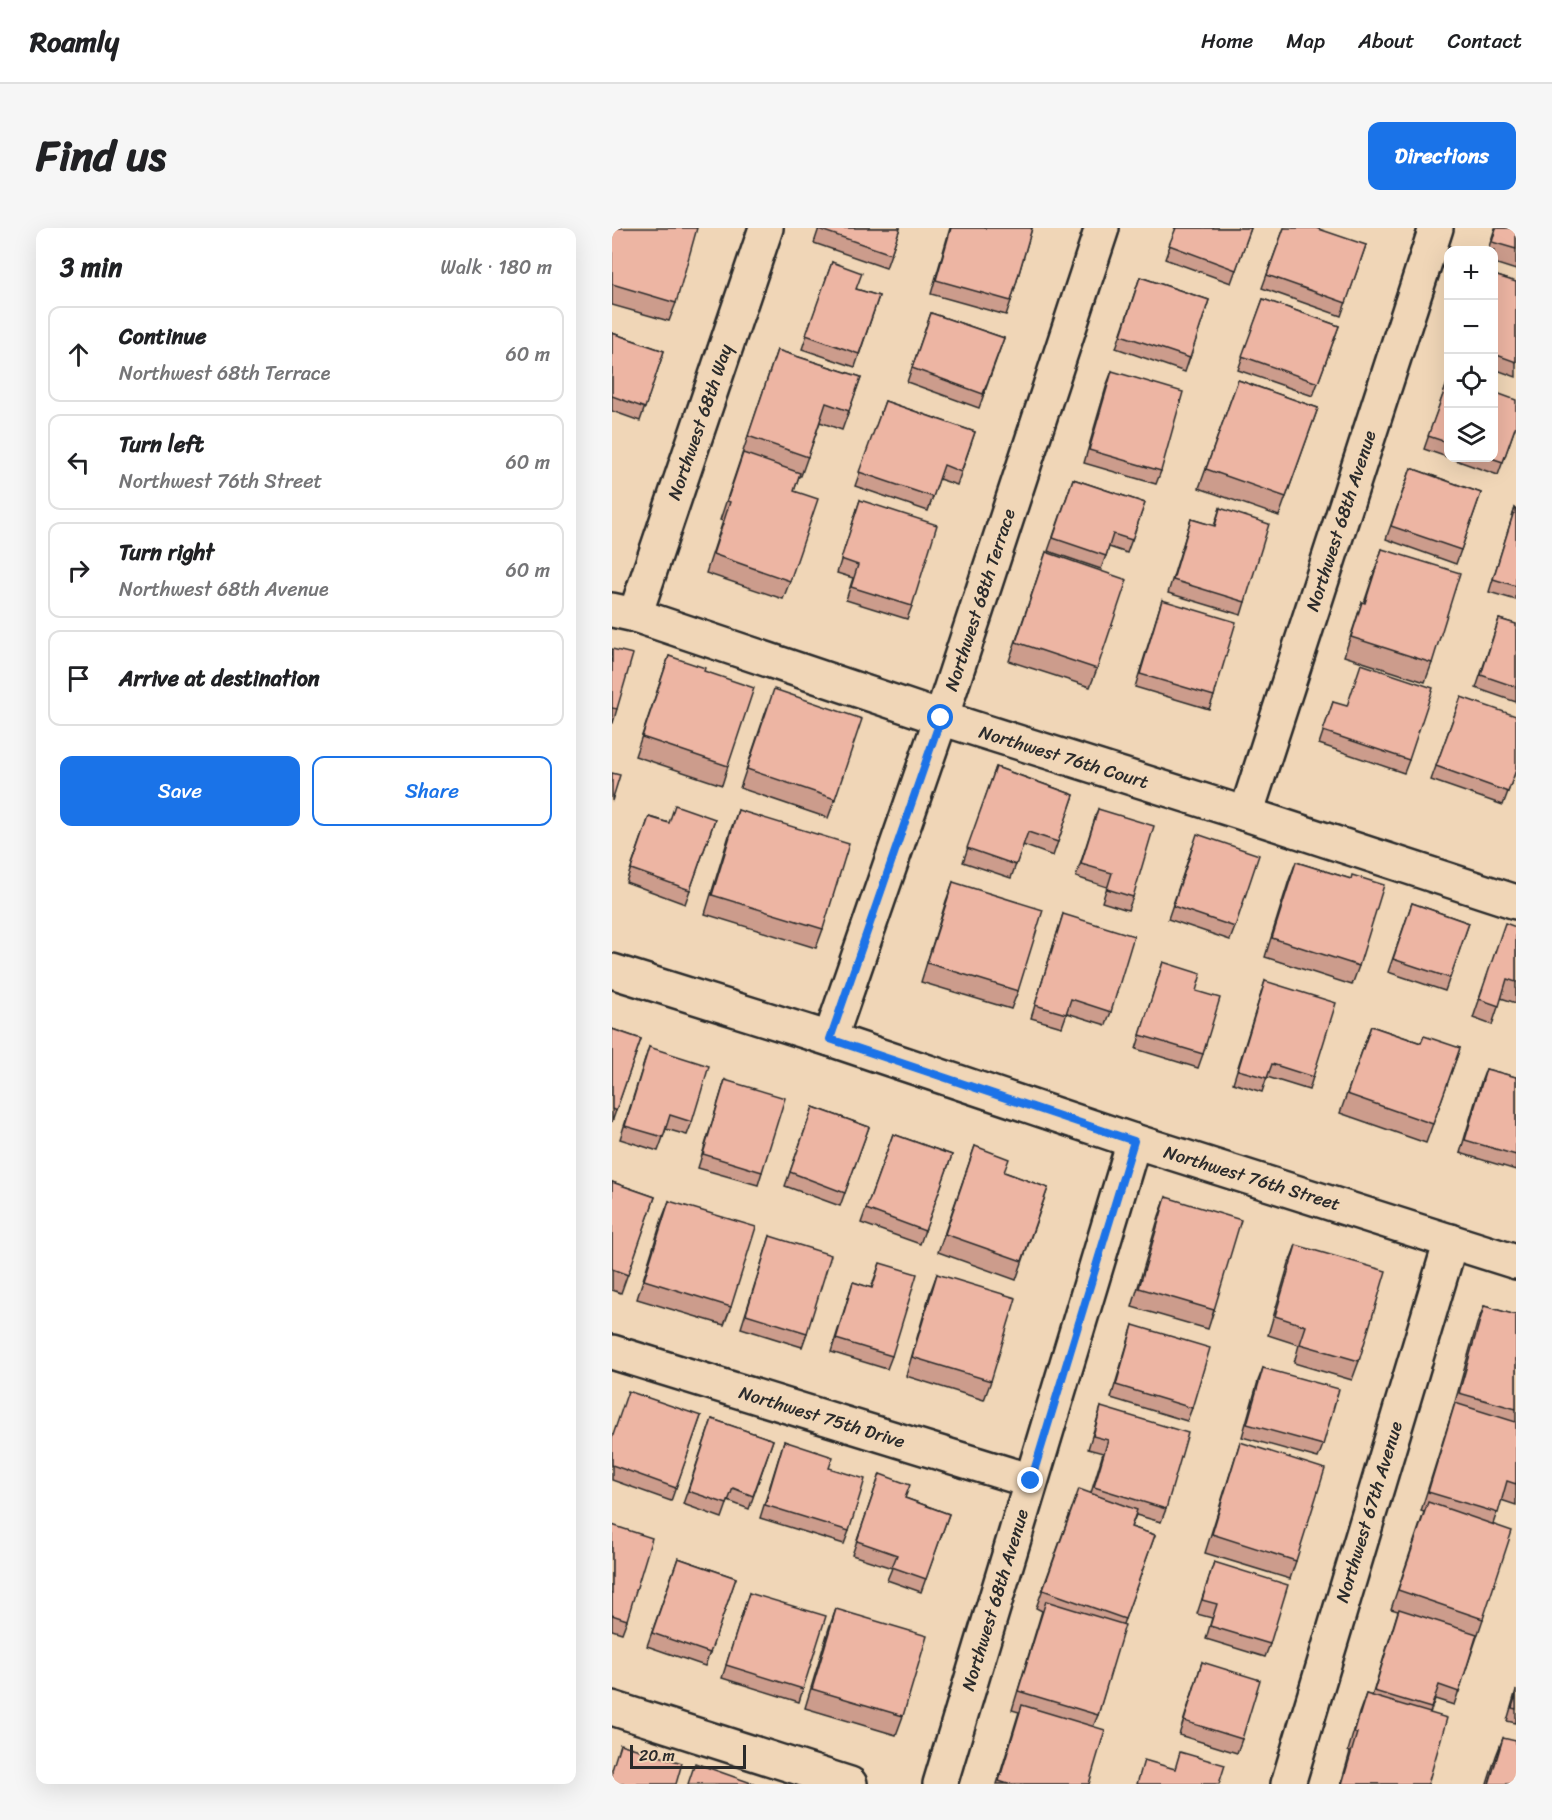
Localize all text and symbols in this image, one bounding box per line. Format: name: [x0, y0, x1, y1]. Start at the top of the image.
text: Roamly: [30, 17, 119, 66]
text: Home: [1201, 22, 1253, 60]
text: Map: [1286, 22, 1325, 60]
text: About: [1358, 22, 1415, 60]
text: Contact: [1448, 22, 1522, 60]
text: Find us: [36, 119, 166, 193]
button: Directions: [1368, 122, 1516, 190]
text: 3 min: [60, 244, 122, 290]
map controls: [1444, 246, 1498, 462]
button: +: [1444, 246, 1498, 300]
text: Walk · 180 m: [441, 250, 552, 285]
button: −: [1444, 300, 1498, 354]
text: Continue: [119, 317, 207, 356]
text: 60 m: [505, 337, 550, 372]
icon: ahead: [62, 338, 95, 371]
street label: Northwest 68th Way: [658, 339, 742, 504]
button: locate: [1444, 354, 1498, 408]
text: Northwest 68th Terrace: [119, 356, 331, 391]
button: layers: [1444, 408, 1498, 462]
text: Turn left: [119, 425, 204, 464]
street label: Northwest 68th Avenue: [1297, 426, 1385, 616]
text: 60 m: [505, 445, 550, 480]
icon: left: [62, 446, 95, 479]
text: Northwest 76th Street: [119, 464, 322, 499]
street label: Northwest 68th Terrace: [935, 504, 1025, 695]
text: Turn right: [119, 533, 214, 572]
text: 60 m: [505, 553, 550, 588]
icon: right: [62, 554, 95, 587]
text: Northwest 68th Avenue: [119, 572, 329, 607]
text: Arrive at destination: [119, 659, 320, 698]
icon: arrive: [62, 662, 95, 695]
route start: [927, 704, 953, 730]
street label: Northwest 76th Court: [975, 716, 1153, 798]
button: Save: [60, 756, 300, 826]
button: Share: [312, 756, 552, 826]
street label: Northwest 76th Street: [1160, 1136, 1344, 1220]
street label: Northwest 75th Drive: [735, 1377, 909, 1457]
street label: Northwest 67th Avenue: [1326, 1417, 1412, 1607]
route end: [1017, 1467, 1043, 1493]
street label: Northwest 68th Avenue: [952, 1505, 1038, 1695]
text: 20 m: [639, 1741, 675, 1770]
scale bar: [630, 1742, 746, 1770]

